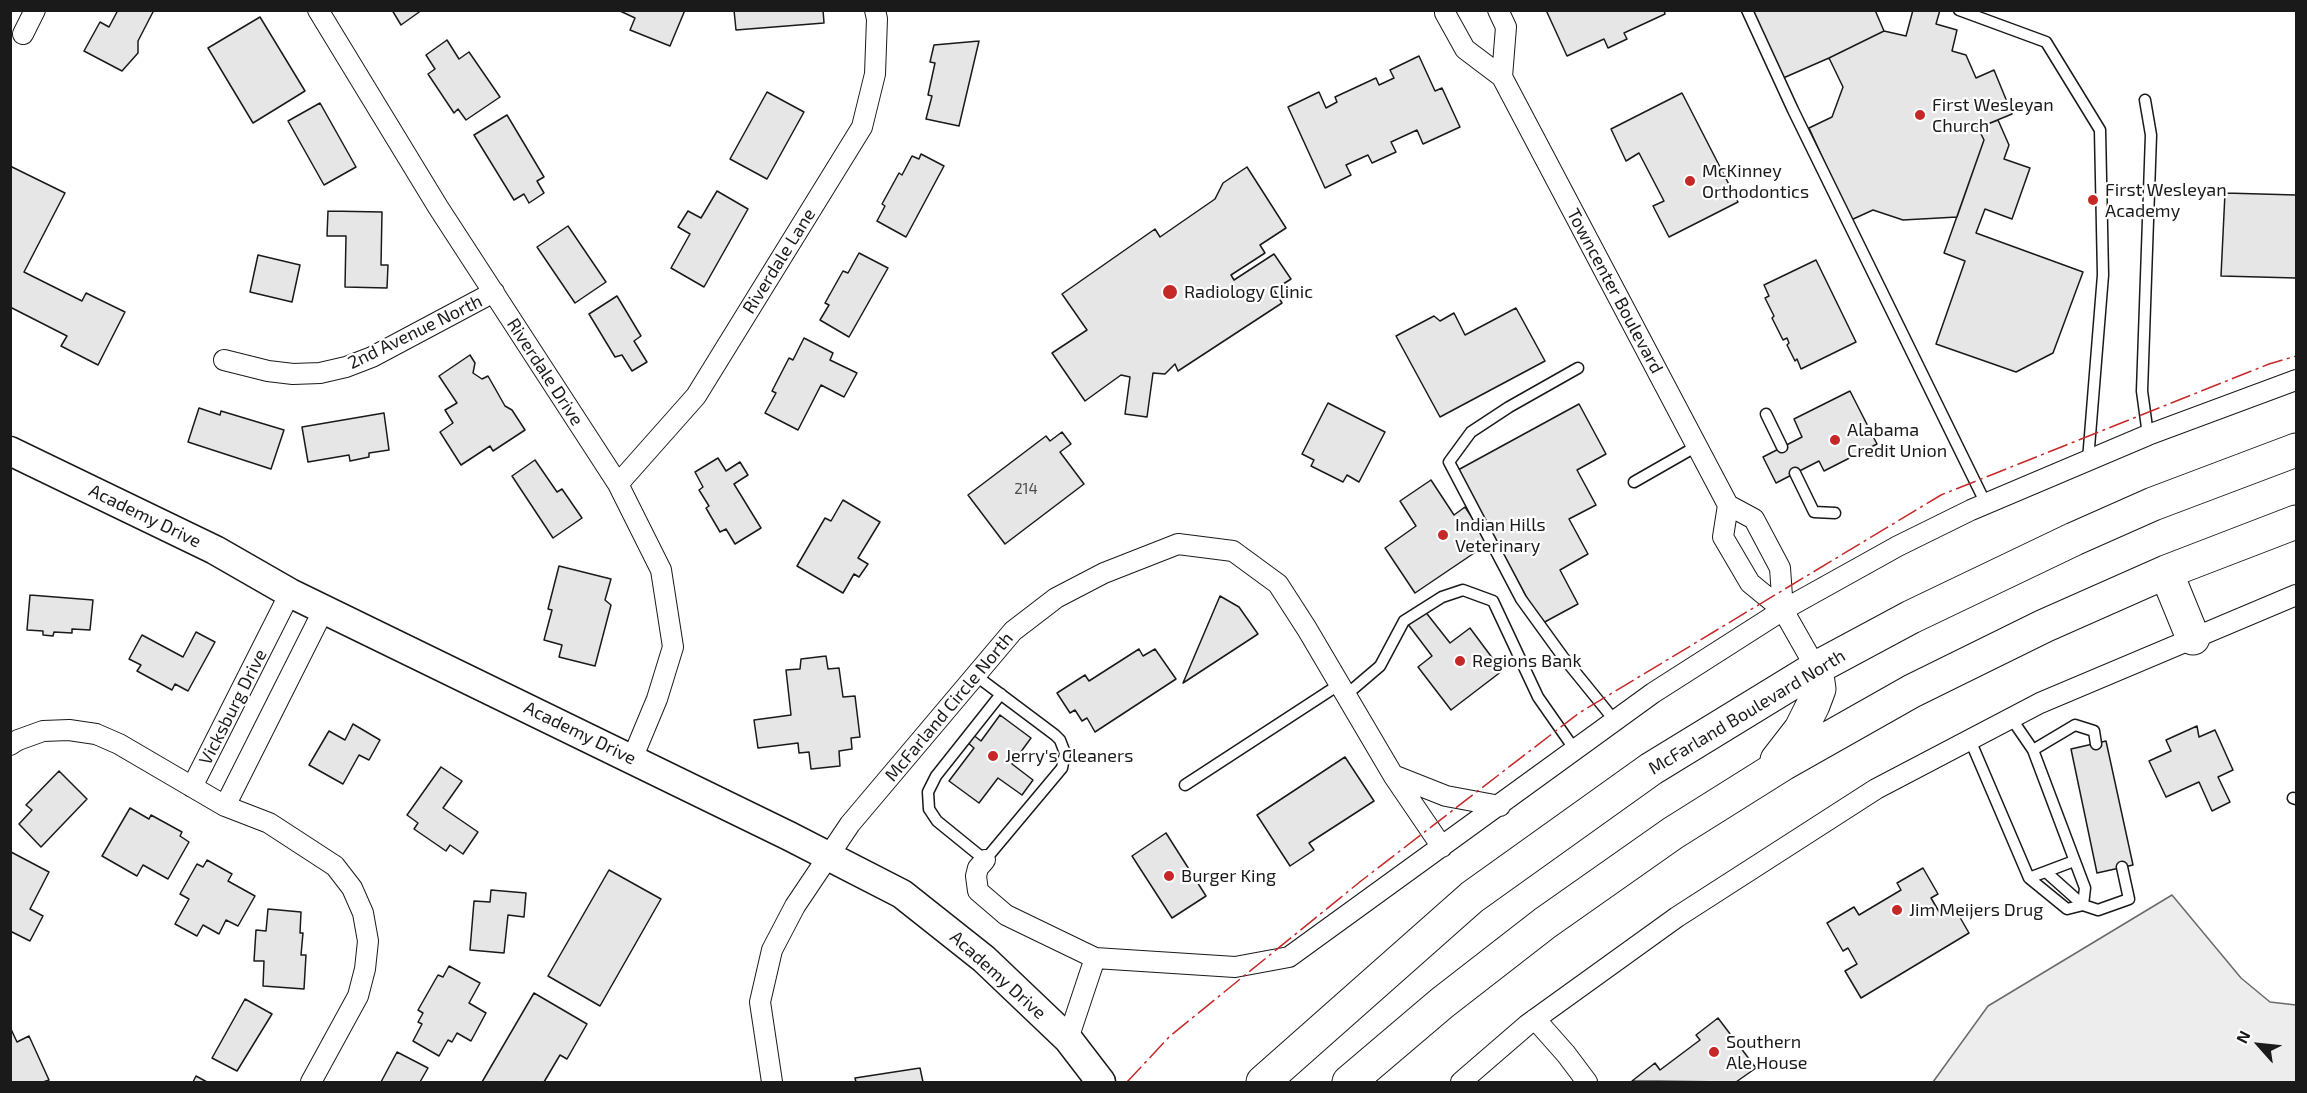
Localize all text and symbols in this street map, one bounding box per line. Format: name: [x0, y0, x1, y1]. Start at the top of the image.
place label: First Wesleyan Church: [1932, 94, 2054, 136]
marker: First Wesleyan Church: [1913, 108, 1927, 122]
place label: McKinney Orthodontics: [1702, 160, 1809, 202]
marker: McKinney Orthodontics: [1683, 174, 1697, 188]
place label: First Wesleyan Academy: [2105, 179, 2227, 222]
marker: First Wesleyan Academy: [2086, 193, 2100, 207]
street label: Riverdale Lane: [738, 204, 820, 318]
street label: Towncenter Boulevard: [1562, 205, 1668, 377]
place label: Radiology Clinic: [1184, 281, 1313, 303]
marker: Radiology Clinic: [1161, 283, 1179, 301]
street label: 2nd Avenue North: [344, 290, 486, 374]
street label: Riverdale Drive: [502, 314, 588, 430]
place label: Alabama Credit Union: [1847, 419, 1947, 462]
marker: Alabama Credit Union: [1828, 433, 1842, 447]
street label: Academy Drive: [85, 480, 205, 552]
house number: 214: [1014, 480, 1038, 498]
place label: Indian Hills Veterinary: [1455, 514, 1546, 556]
marker: Indian Hills Veterinary: [1436, 528, 1450, 542]
street label: McFarland Circle North: [880, 628, 1018, 786]
street label: McFarland Boulevard North: [1645, 645, 1849, 779]
street label: Vicksburg Drive: [195, 646, 271, 768]
place label: Regions Bank: [1472, 650, 1582, 672]
marker: Regions Bank: [1453, 654, 1467, 668]
street label: Academy Drive: [520, 697, 640, 769]
place label: Jerry's Cleaners: [1005, 745, 1133, 767]
marker: Jerry's Cleaners: [986, 749, 1000, 763]
place label: Burger King: [1181, 865, 1276, 887]
marker: Burger King: [1162, 869, 1176, 883]
place label: Jim Meijers Drug: [1909, 899, 2043, 921]
marker: Jim Meijers Drug: [1890, 903, 1904, 917]
street label: Academy Drive: [945, 926, 1051, 1024]
north arrow: [2229, 1015, 2289, 1075]
text: N: [2231, 1027, 2254, 1046]
place label: Southern Ale House: [1726, 1031, 1808, 1074]
marker: Southern Ale House: [1707, 1045, 1721, 1059]

